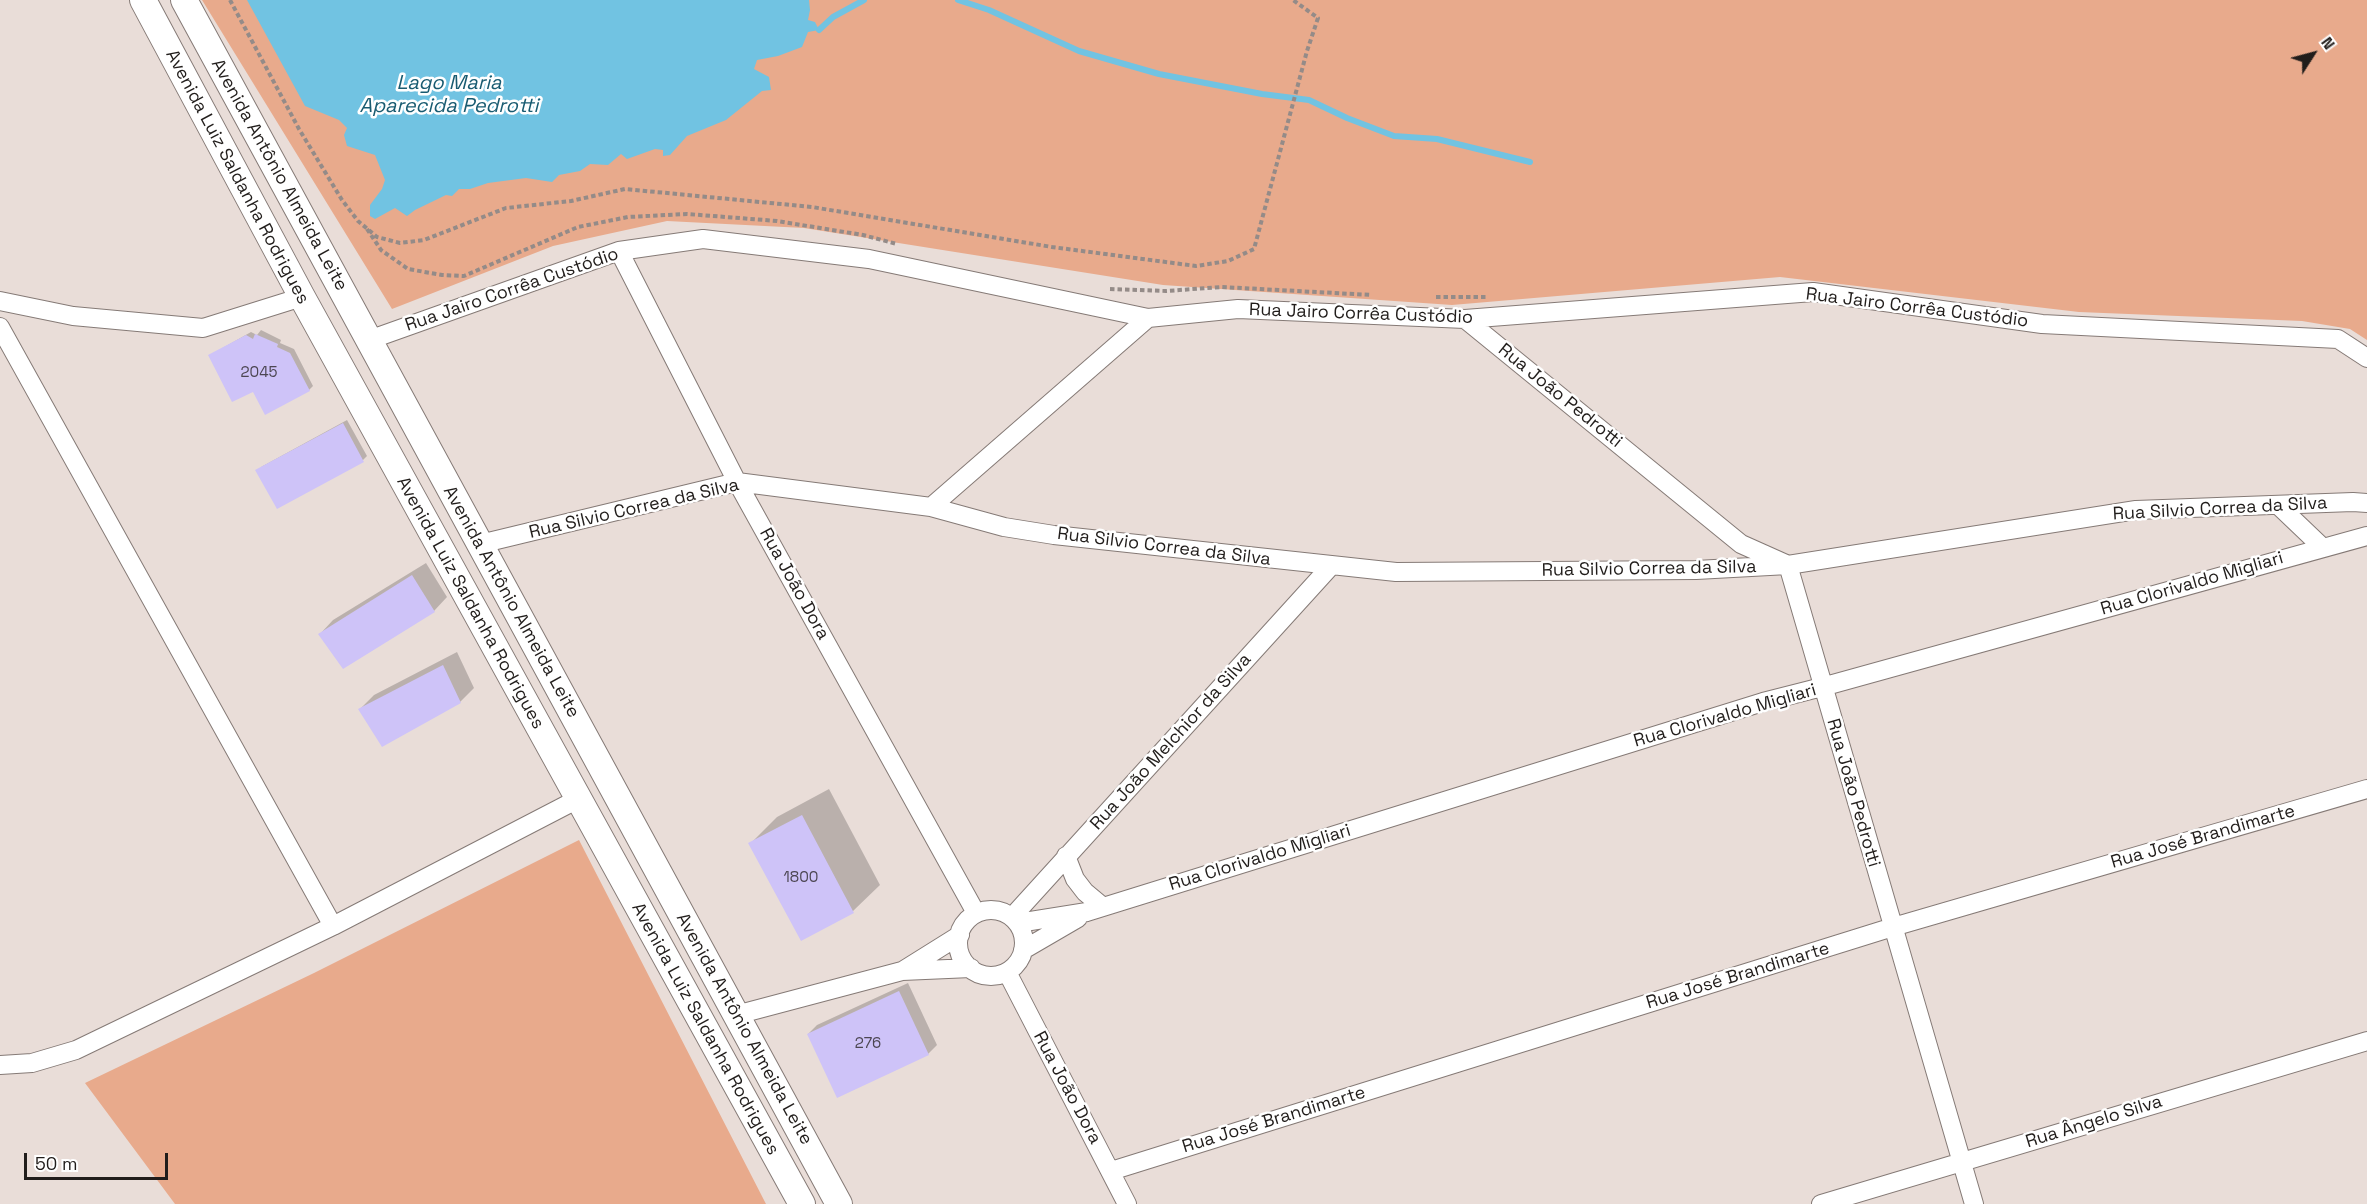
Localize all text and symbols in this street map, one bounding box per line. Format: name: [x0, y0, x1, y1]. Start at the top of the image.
north arrow: [2283, 24, 2343, 84]
text: N: [2316, 33, 2340, 54]
street label: Avenida Luiz Saldanha Rodrigues: [161, 46, 313, 308]
street label: Avenida Antônio Almeida Leite: [206, 55, 352, 295]
water label: Lago Maria Aparecida Pedrotti: [360, 72, 538, 119]
street label: Rua Jairo Corrêa Custódio: [403, 243, 621, 337]
street label: Rua Jairo Corrêa Custódio: [1804, 284, 2030, 332]
street label: Rua Jairo Corrêa Custódio: [1249, 299, 1473, 329]
street label: Rua João Pedrotti: [1494, 339, 1626, 453]
house number: 2045: [240, 364, 278, 382]
street label: Avenida Luiz Saldanha Rodrigues: [391, 473, 549, 733]
street label: Rua Silvio Correa da Silva: [527, 474, 741, 544]
street label: Avenida Antônio Almeida Leite: [438, 482, 584, 722]
street label: Rua Silvio Correa da Silva: [2112, 493, 2328, 525]
street label: Rua Silvio Correa da Silva: [1056, 523, 1272, 571]
street label: Rua João Dora: [754, 524, 834, 644]
street label: Rua Clorivaldo Migliari: [2098, 548, 2286, 620]
street label: Rua Silvio Correa da Silva: [1541, 556, 1757, 582]
street label: Rua João Melchior da Silva: [1086, 649, 1256, 835]
street label: Rua Clorivaldo Migliari: [1631, 680, 1819, 752]
street label: Rua João Pedrotti: [1821, 716, 1885, 870]
street label: Rua José Brandimarte: [2108, 800, 2298, 874]
street label: Rua Clorivaldo Migliari: [1166, 820, 1354, 896]
house number: 1800: [784, 869, 818, 887]
street label: Avenida Luiz Saldanha Rodrigues: [626, 899, 784, 1159]
street label: Avenida Antônio Almeida Leite: [671, 909, 817, 1149]
street label: Rua José Brandimarte: [1644, 938, 1832, 1014]
street label: Rua João Dora: [1028, 1028, 1106, 1148]
house number: 276: [855, 1035, 881, 1053]
street label: Rua José Brandimarte: [1180, 1082, 1368, 1158]
street label: Rua Ângelo Silva: [2023, 1091, 2165, 1153]
scale bar: [27, 1141, 171, 1179]
text: 50 m: [35, 1152, 77, 1175]

